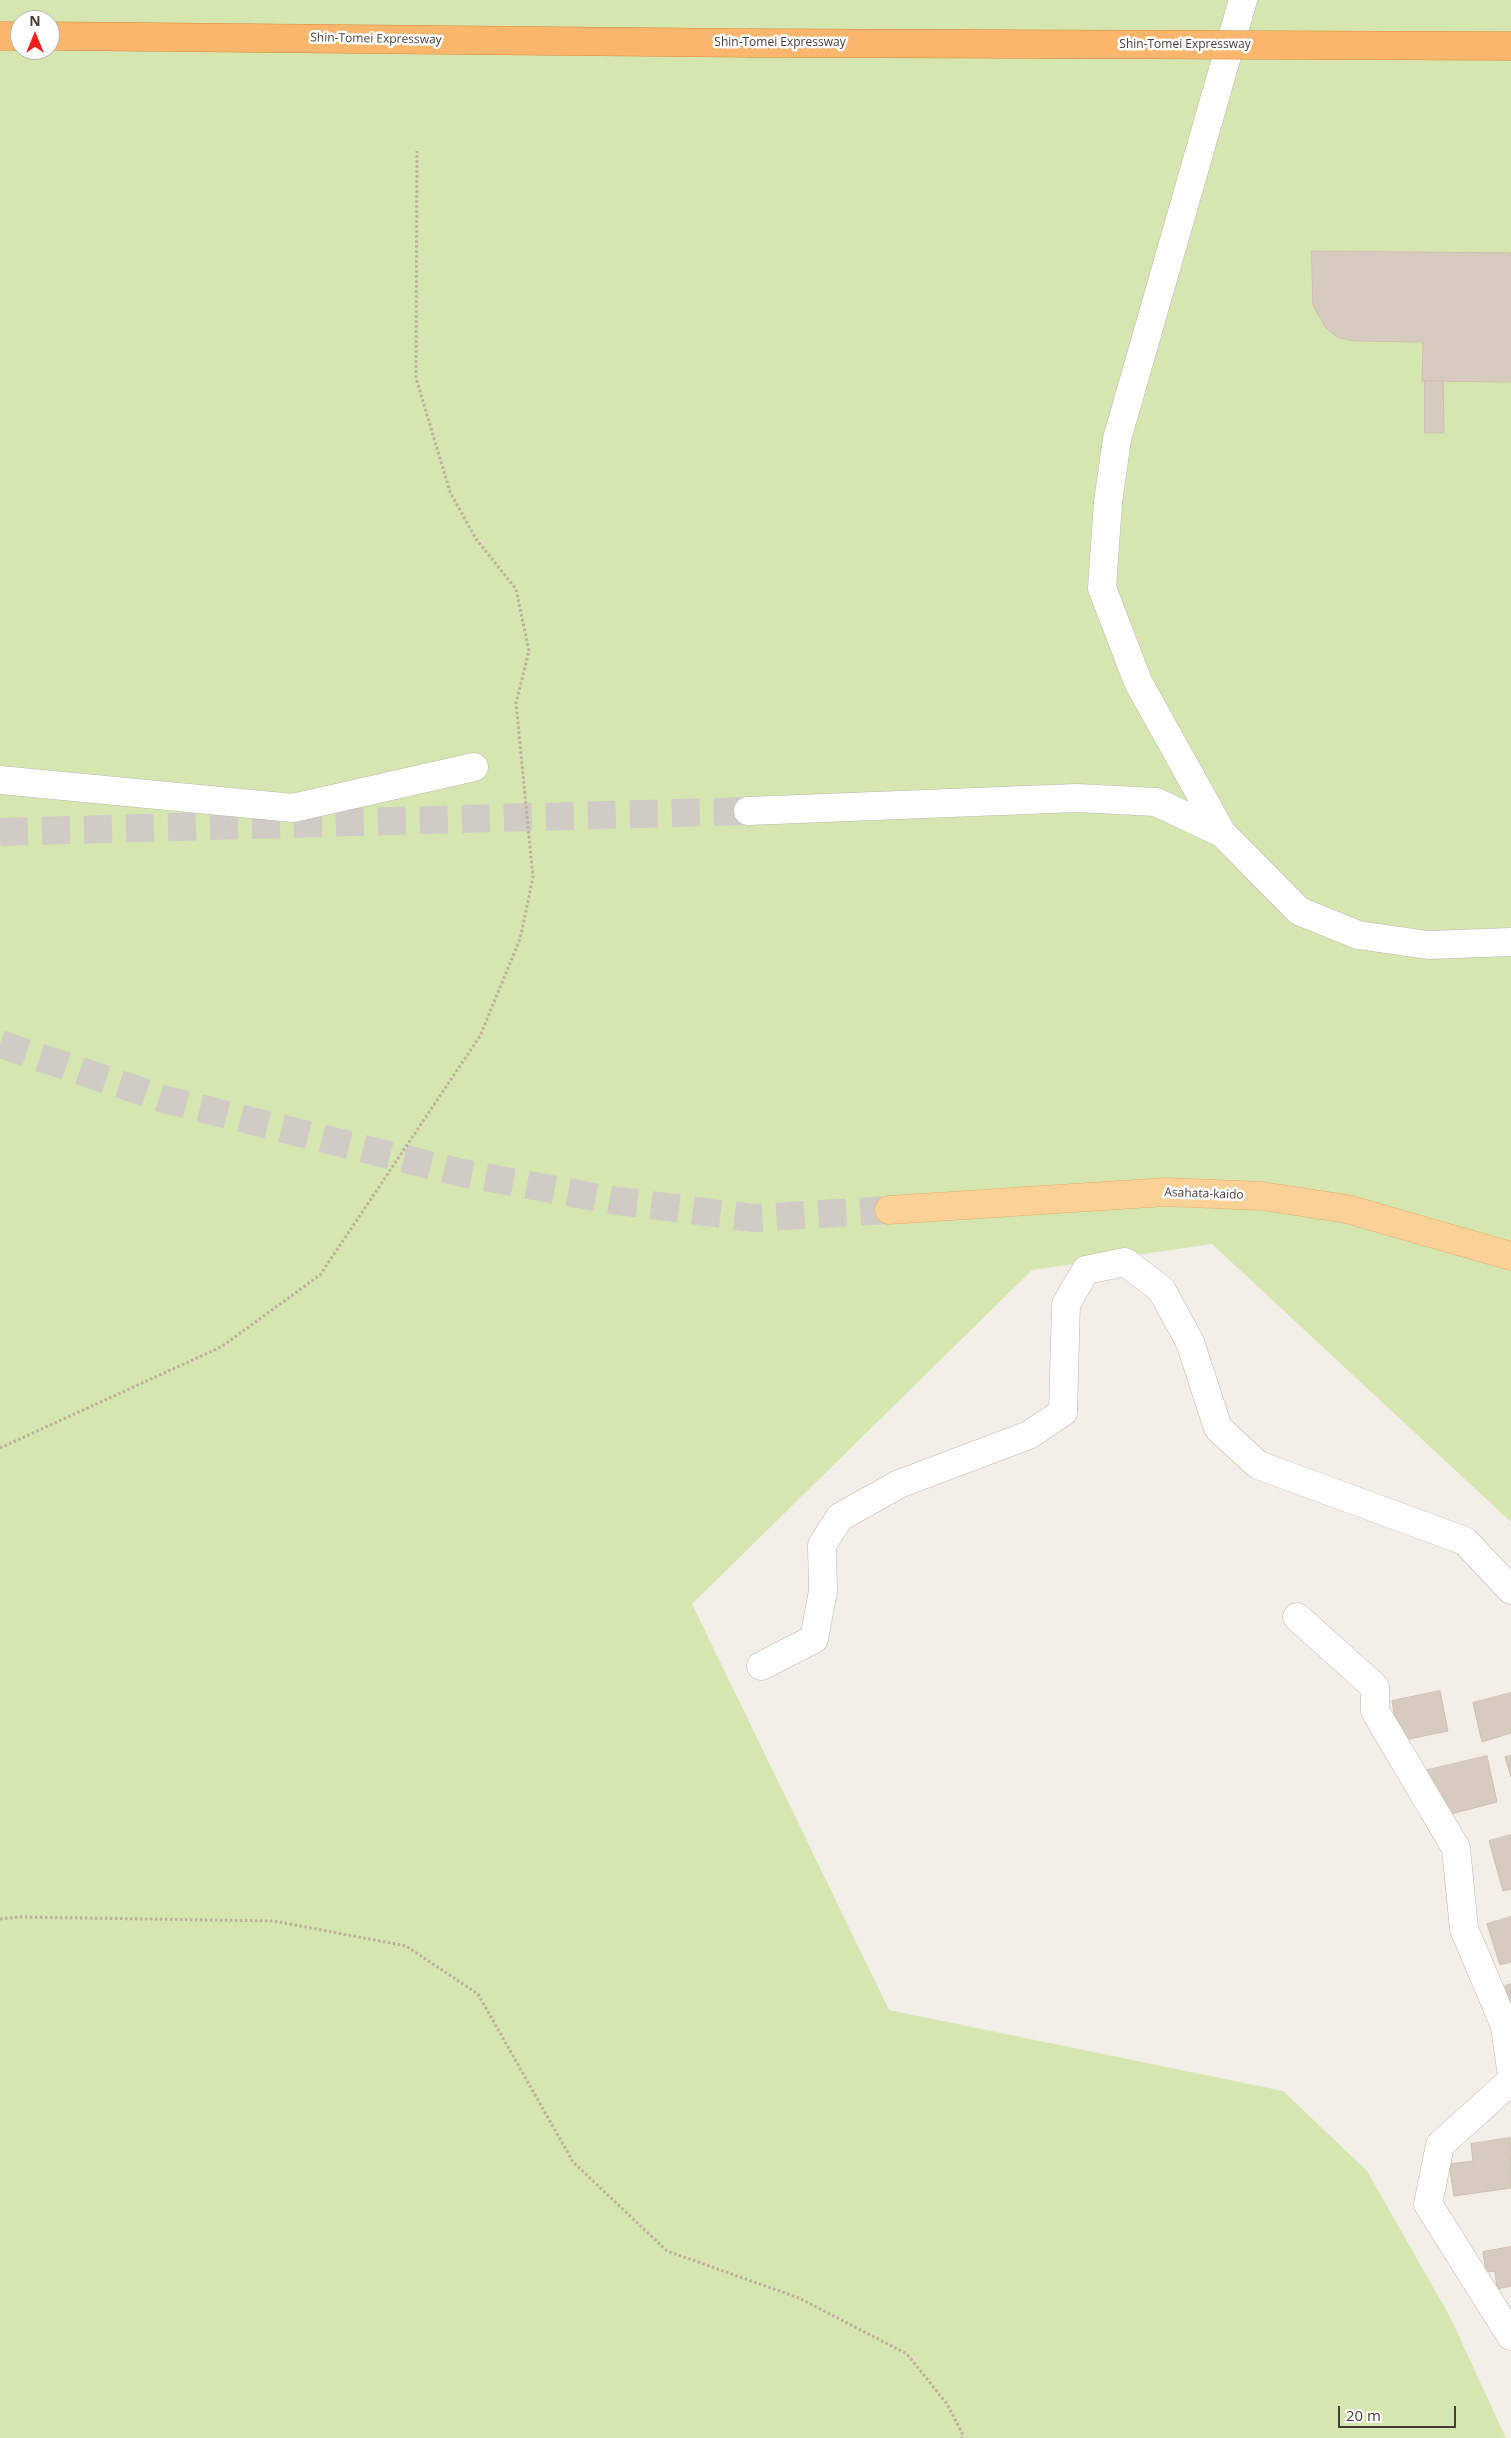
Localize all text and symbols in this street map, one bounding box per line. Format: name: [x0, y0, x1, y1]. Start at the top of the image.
north arrow: [10, 10, 60, 60]
text: N: [29, 11, 41, 30]
street label: Shin-Tomei Expressway: [310, 31, 442, 47]
street label: Shin-Tomei Expressway: [714, 36, 846, 50]
street label: Shin-Tomei Expressway: [1119, 38, 1251, 52]
street label: Asahata-kaido: [1164, 1185, 1244, 1203]
scale bar: [1341, 2396, 1458, 2428]
text: 20 m: [1346, 2405, 1381, 2425]

